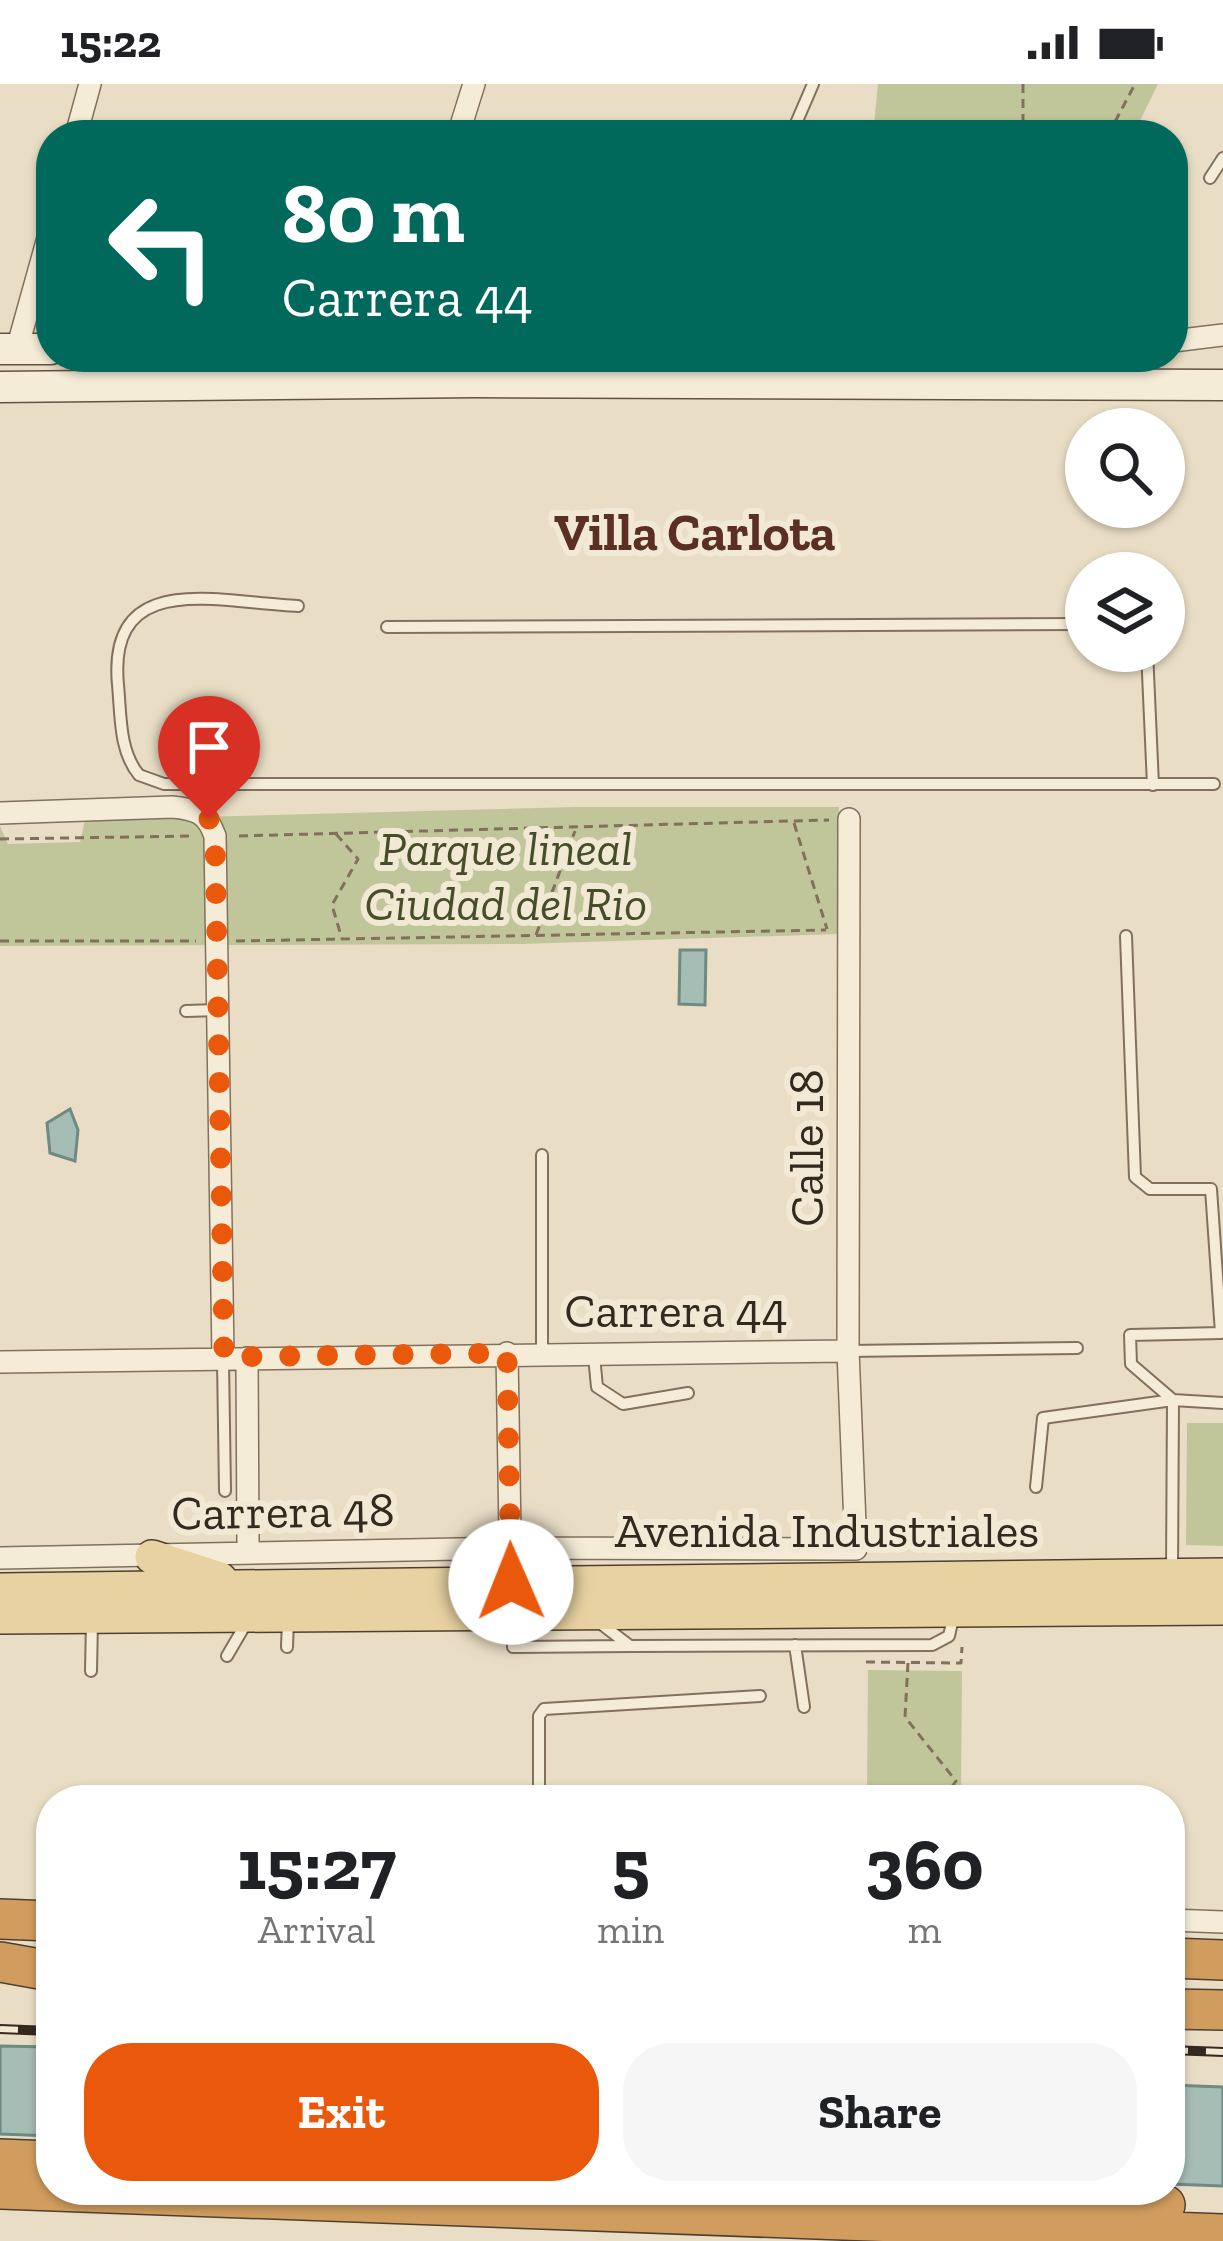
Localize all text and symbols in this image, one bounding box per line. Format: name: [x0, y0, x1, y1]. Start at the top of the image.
text: 15:22: [60, 15, 161, 69]
text: 80 m: [282, 163, 465, 264]
icon: left: [84, 168, 240, 324]
text: Carrera 44: [282, 265, 533, 330]
map controls: [1065, 408, 1185, 672]
button: search: [1065, 408, 1185, 528]
district label: Villa Carlota: [554, 502, 836, 563]
button: layers: [1065, 552, 1185, 672]
pin: [158, 696, 260, 819]
icon: arrive: [176, 714, 242, 780]
park label: Parque lineal Ciudad del Rio: [365, 820, 647, 932]
street label: Calle 18: [778, 1069, 835, 1227]
street label: Carrera 44: [564, 1282, 788, 1339]
street label: Carrera 48: [171, 1481, 395, 1541]
street label: Avenida Industriales: [615, 1502, 1039, 1559]
position arrow: [448, 1519, 574, 1645]
text: 15:27: [237, 1821, 396, 1907]
text: 5: [612, 1821, 649, 1907]
text: 360: [865, 1821, 984, 1907]
text: Arrival: [258, 1906, 375, 1953]
text: min: [597, 1906, 664, 1953]
text: m: [908, 1906, 941, 1953]
button: Exit: [84, 2043, 599, 2181]
button: Share: [623, 2043, 1137, 2181]

